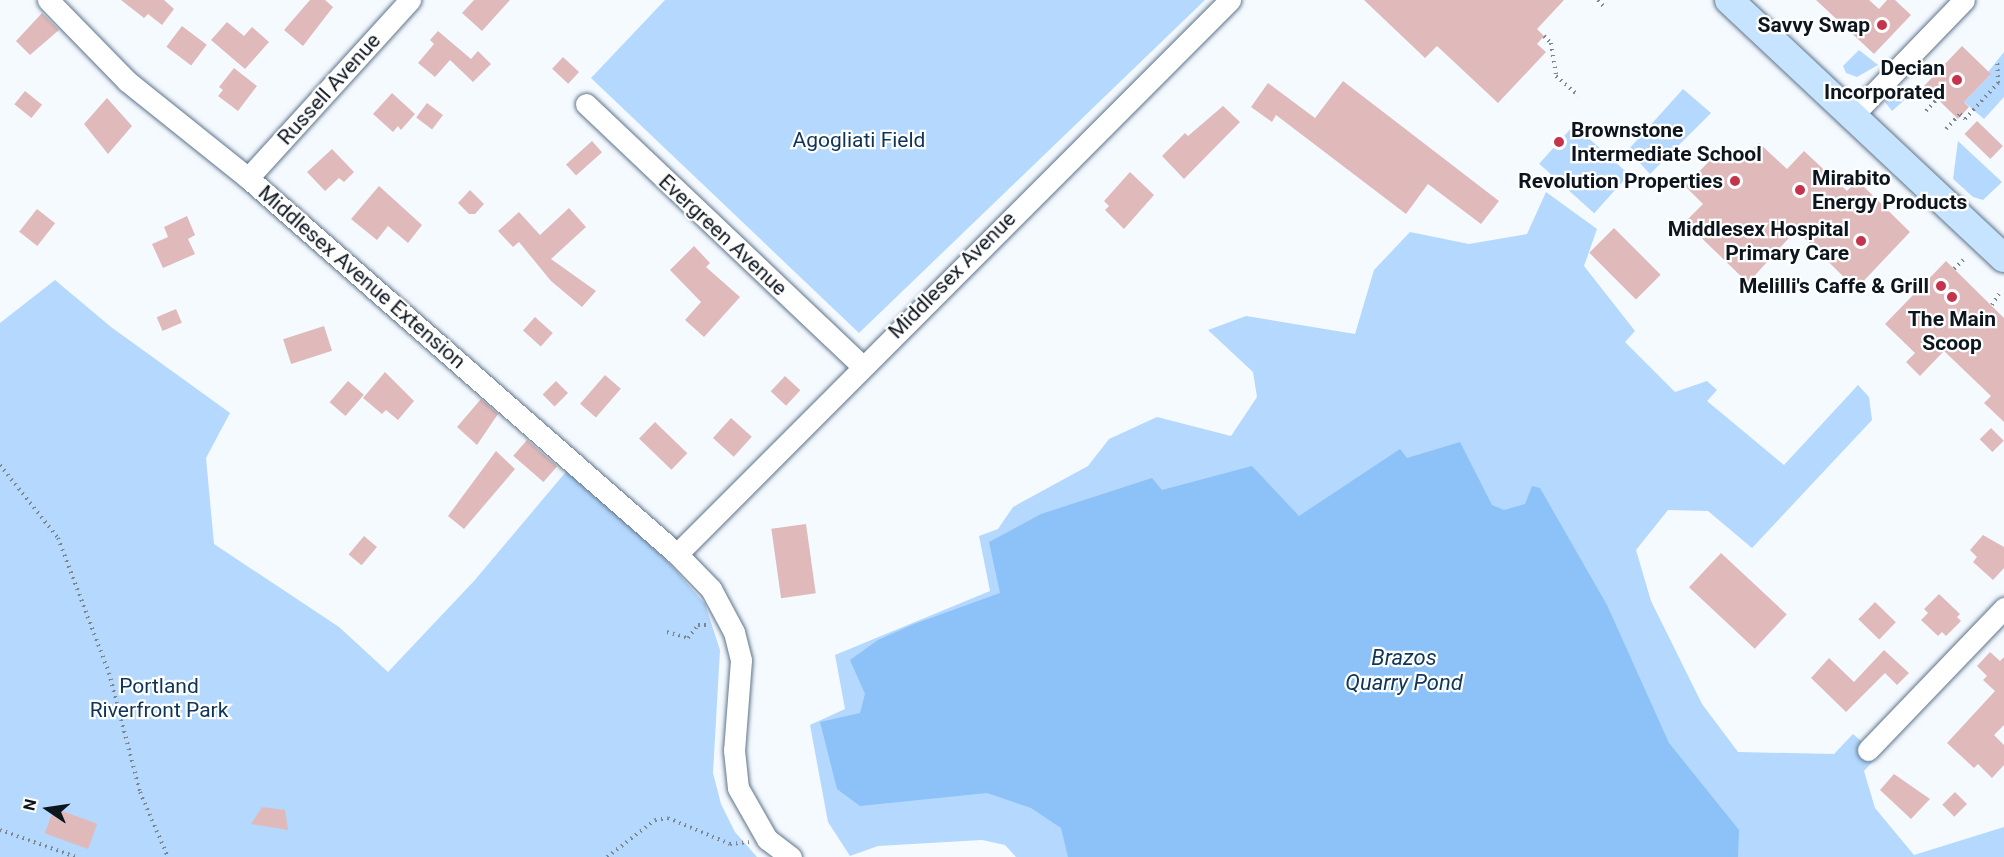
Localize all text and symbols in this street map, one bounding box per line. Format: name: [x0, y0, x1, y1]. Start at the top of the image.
place label: Savvy Swap: [1758, 12, 1870, 38]
marker: Savvy Swap: [1875, 18, 1889, 32]
street label: Russell Avenue: [272, 28, 386, 150]
place label: Decian Incorporated: [1824, 55, 1945, 105]
marker: Decian Incorporated: [1950, 73, 1964, 87]
place label: Brownstone Intermediate School: [1571, 117, 1762, 167]
park label: Agogliati Field: [793, 127, 925, 153]
marker: Brownstone Intermediate School: [1552, 135, 1566, 149]
place label: Mirabito Energy Products: [1812, 165, 1967, 215]
place label: Revolution Properties: [1518, 168, 1723, 194]
street label: Evergreen Avenue: [654, 169, 792, 301]
marker: Revolution Properties: [1728, 174, 1742, 188]
street label: Middlesex Avenue Extension: [253, 180, 471, 374]
marker: Mirabito Energy Products: [1793, 183, 1807, 197]
street label: Middlesex Avenue: [883, 206, 1021, 344]
place label: Middlesex Hospital Primary Care: [1668, 216, 1849, 266]
marker: Middlesex Hospital Primary Care: [1854, 234, 1868, 248]
place label: Melilli's Caffe & Grill: [1739, 273, 1929, 299]
marker: Melilli's Caffe & Grill: [1934, 279, 1948, 293]
marker: The Main Scoop: [1945, 290, 1959, 304]
place label: The Main Scoop: [1908, 306, 1996, 356]
water label: Brazos Quarry Pond: [1345, 644, 1463, 696]
park label: Portland Riverfront Park: [90, 673, 228, 723]
north arrow: [18, 779, 78, 839]
text: N: [19, 797, 40, 812]

